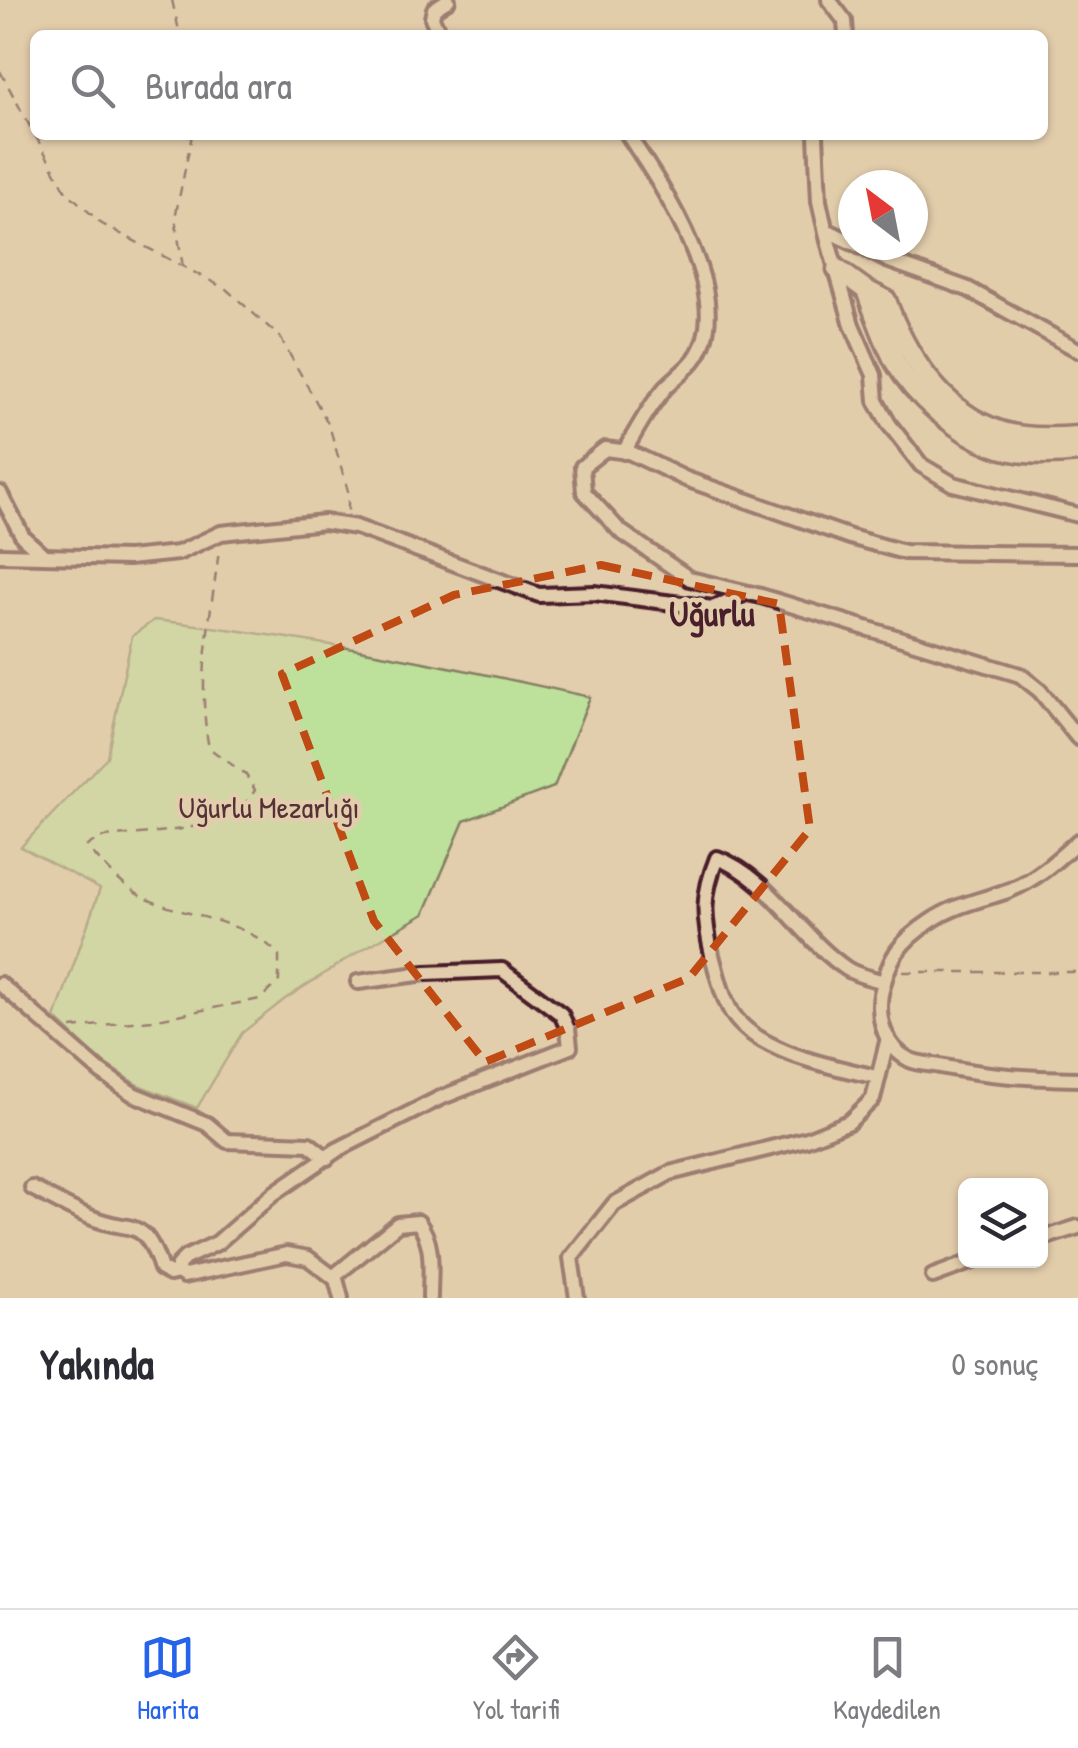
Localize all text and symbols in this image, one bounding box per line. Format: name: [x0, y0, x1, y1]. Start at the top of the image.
search box: [30, 30, 1048, 140]
icon: search: [65, 58, 120, 113]
text: Burada ara: [145, 59, 292, 111]
north arrow: [838, 170, 928, 260]
district label: Uğurlu: [669, 590, 755, 638]
park label: Uğurlu Mezarlığı: [179, 787, 360, 827]
map controls: [958, 1178, 1048, 1268]
button: layers: [958, 1178, 1048, 1268]
text: Yakında: [40, 1335, 154, 1392]
text: 0 sonuç: [951, 1342, 1038, 1385]
tab: Harita: [137, 1630, 199, 1728]
tab: Yol tarifi: [473, 1630, 559, 1728]
tab: Kaydedilen: [833, 1630, 941, 1728]

